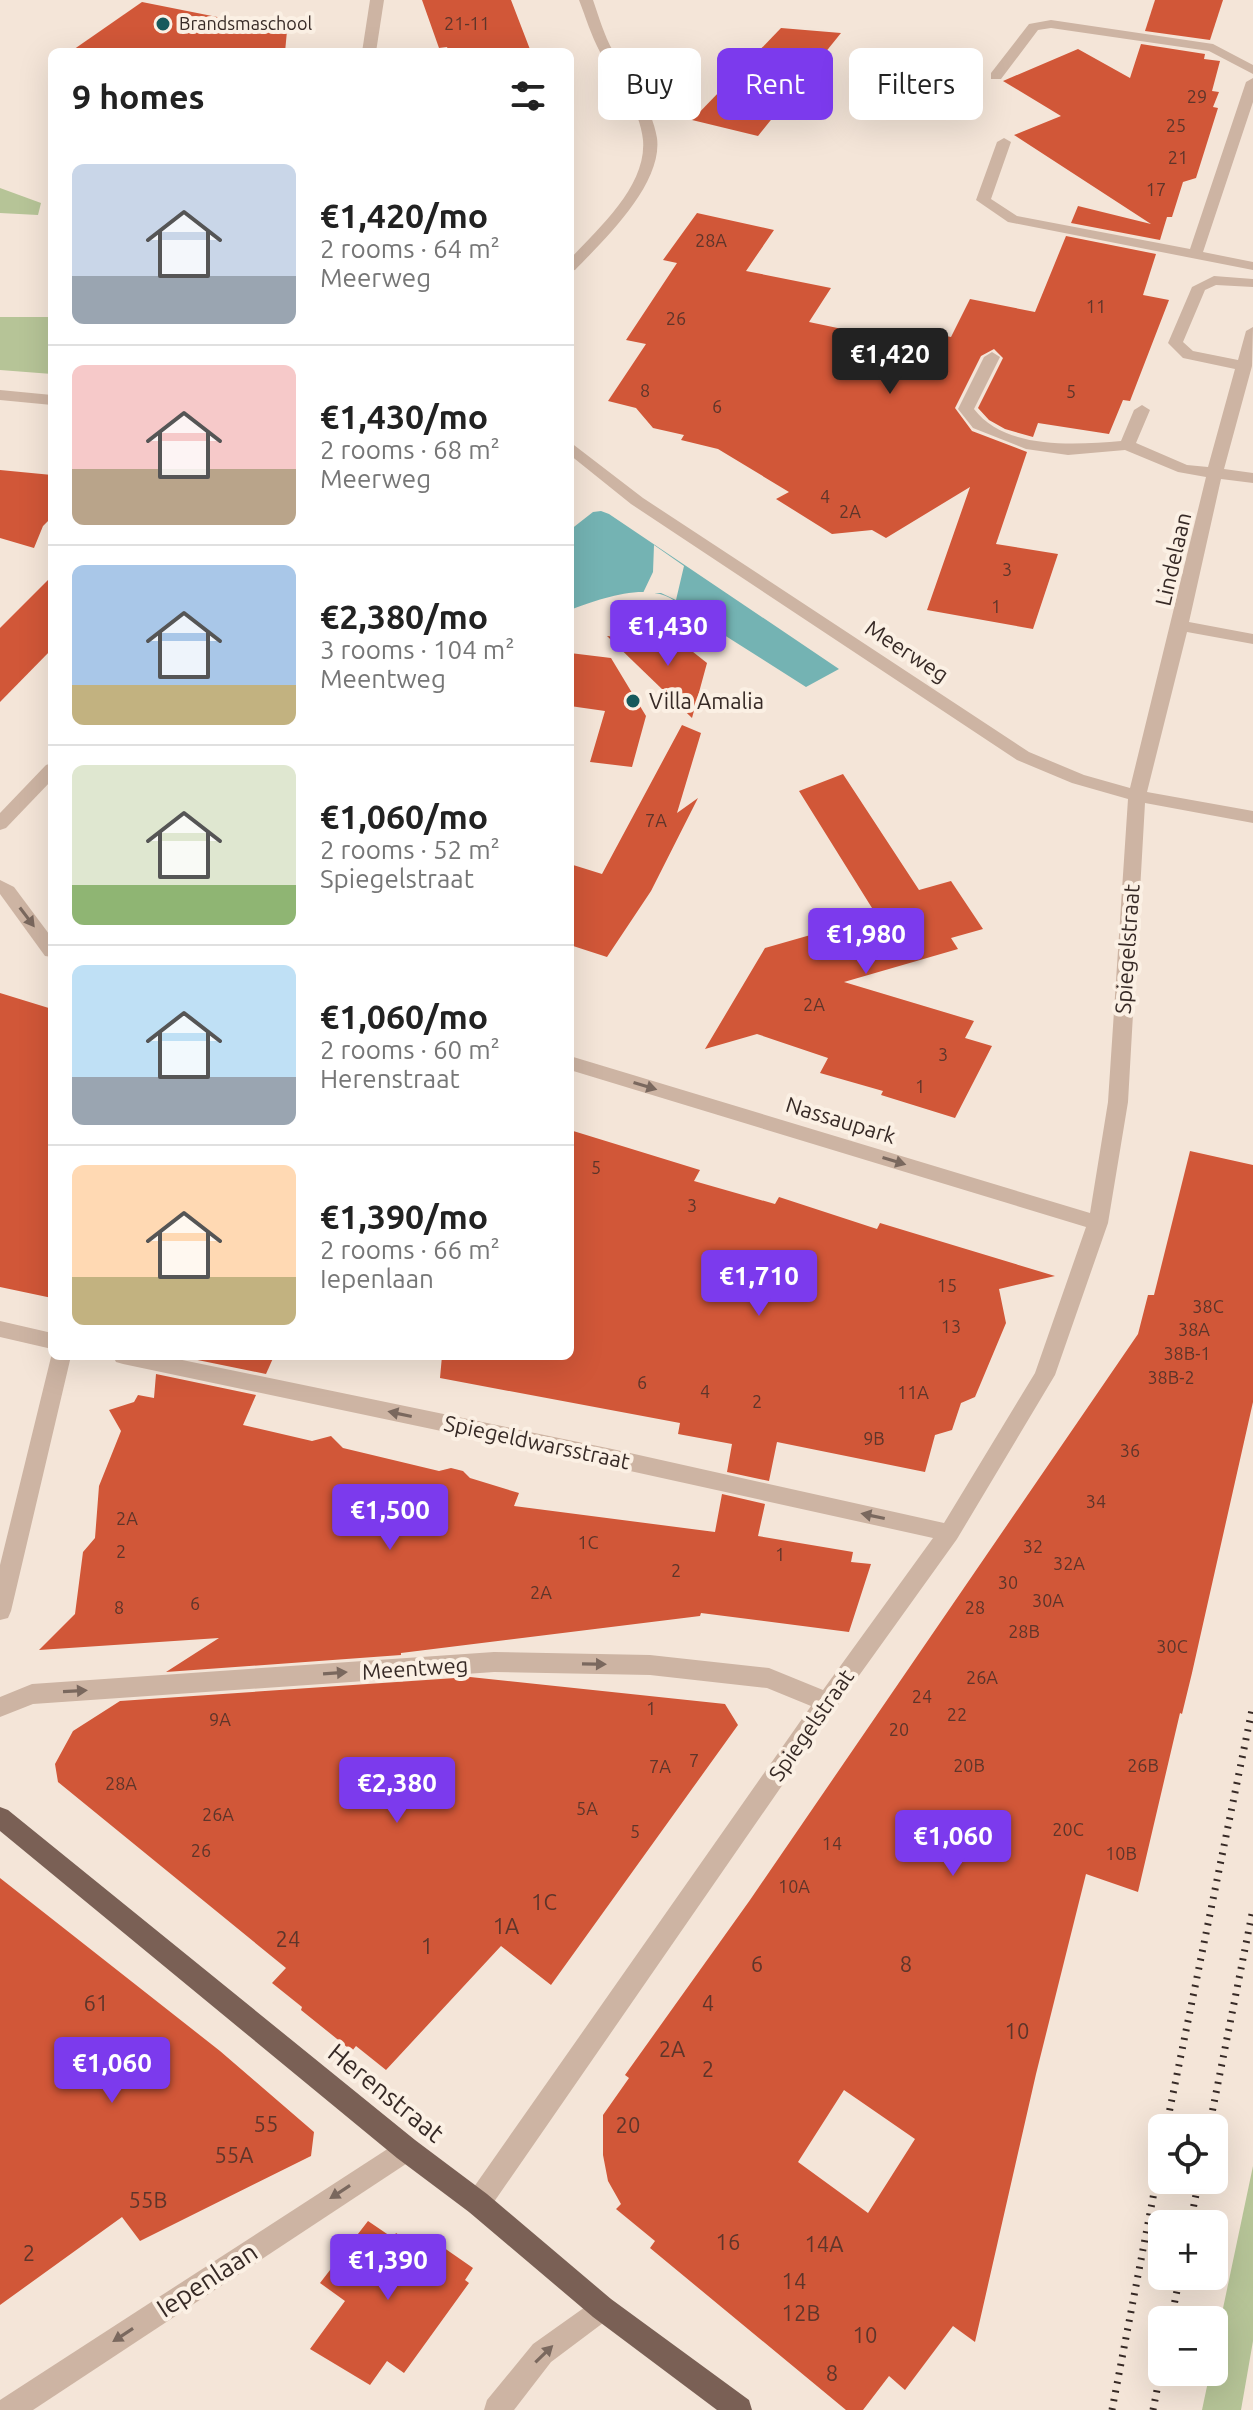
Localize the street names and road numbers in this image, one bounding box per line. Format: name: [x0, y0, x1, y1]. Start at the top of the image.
street label: Lindelaan: [1150, 510, 1195, 608]
street label: Meerweg: [861, 614, 954, 687]
street label: Spiegelstraat: [1109, 883, 1144, 1015]
street label: Nassaupark: [783, 1091, 899, 1148]
street label: Spiegeldwarsstraat: [442, 1410, 633, 1473]
street label: Meentweg: [361, 1651, 469, 1684]
street label: Spiegelstraat: [763, 1664, 858, 1785]
street label: Herenstraat: [323, 2037, 450, 2148]
street label: Iepenlaan: [151, 2236, 262, 2323]

